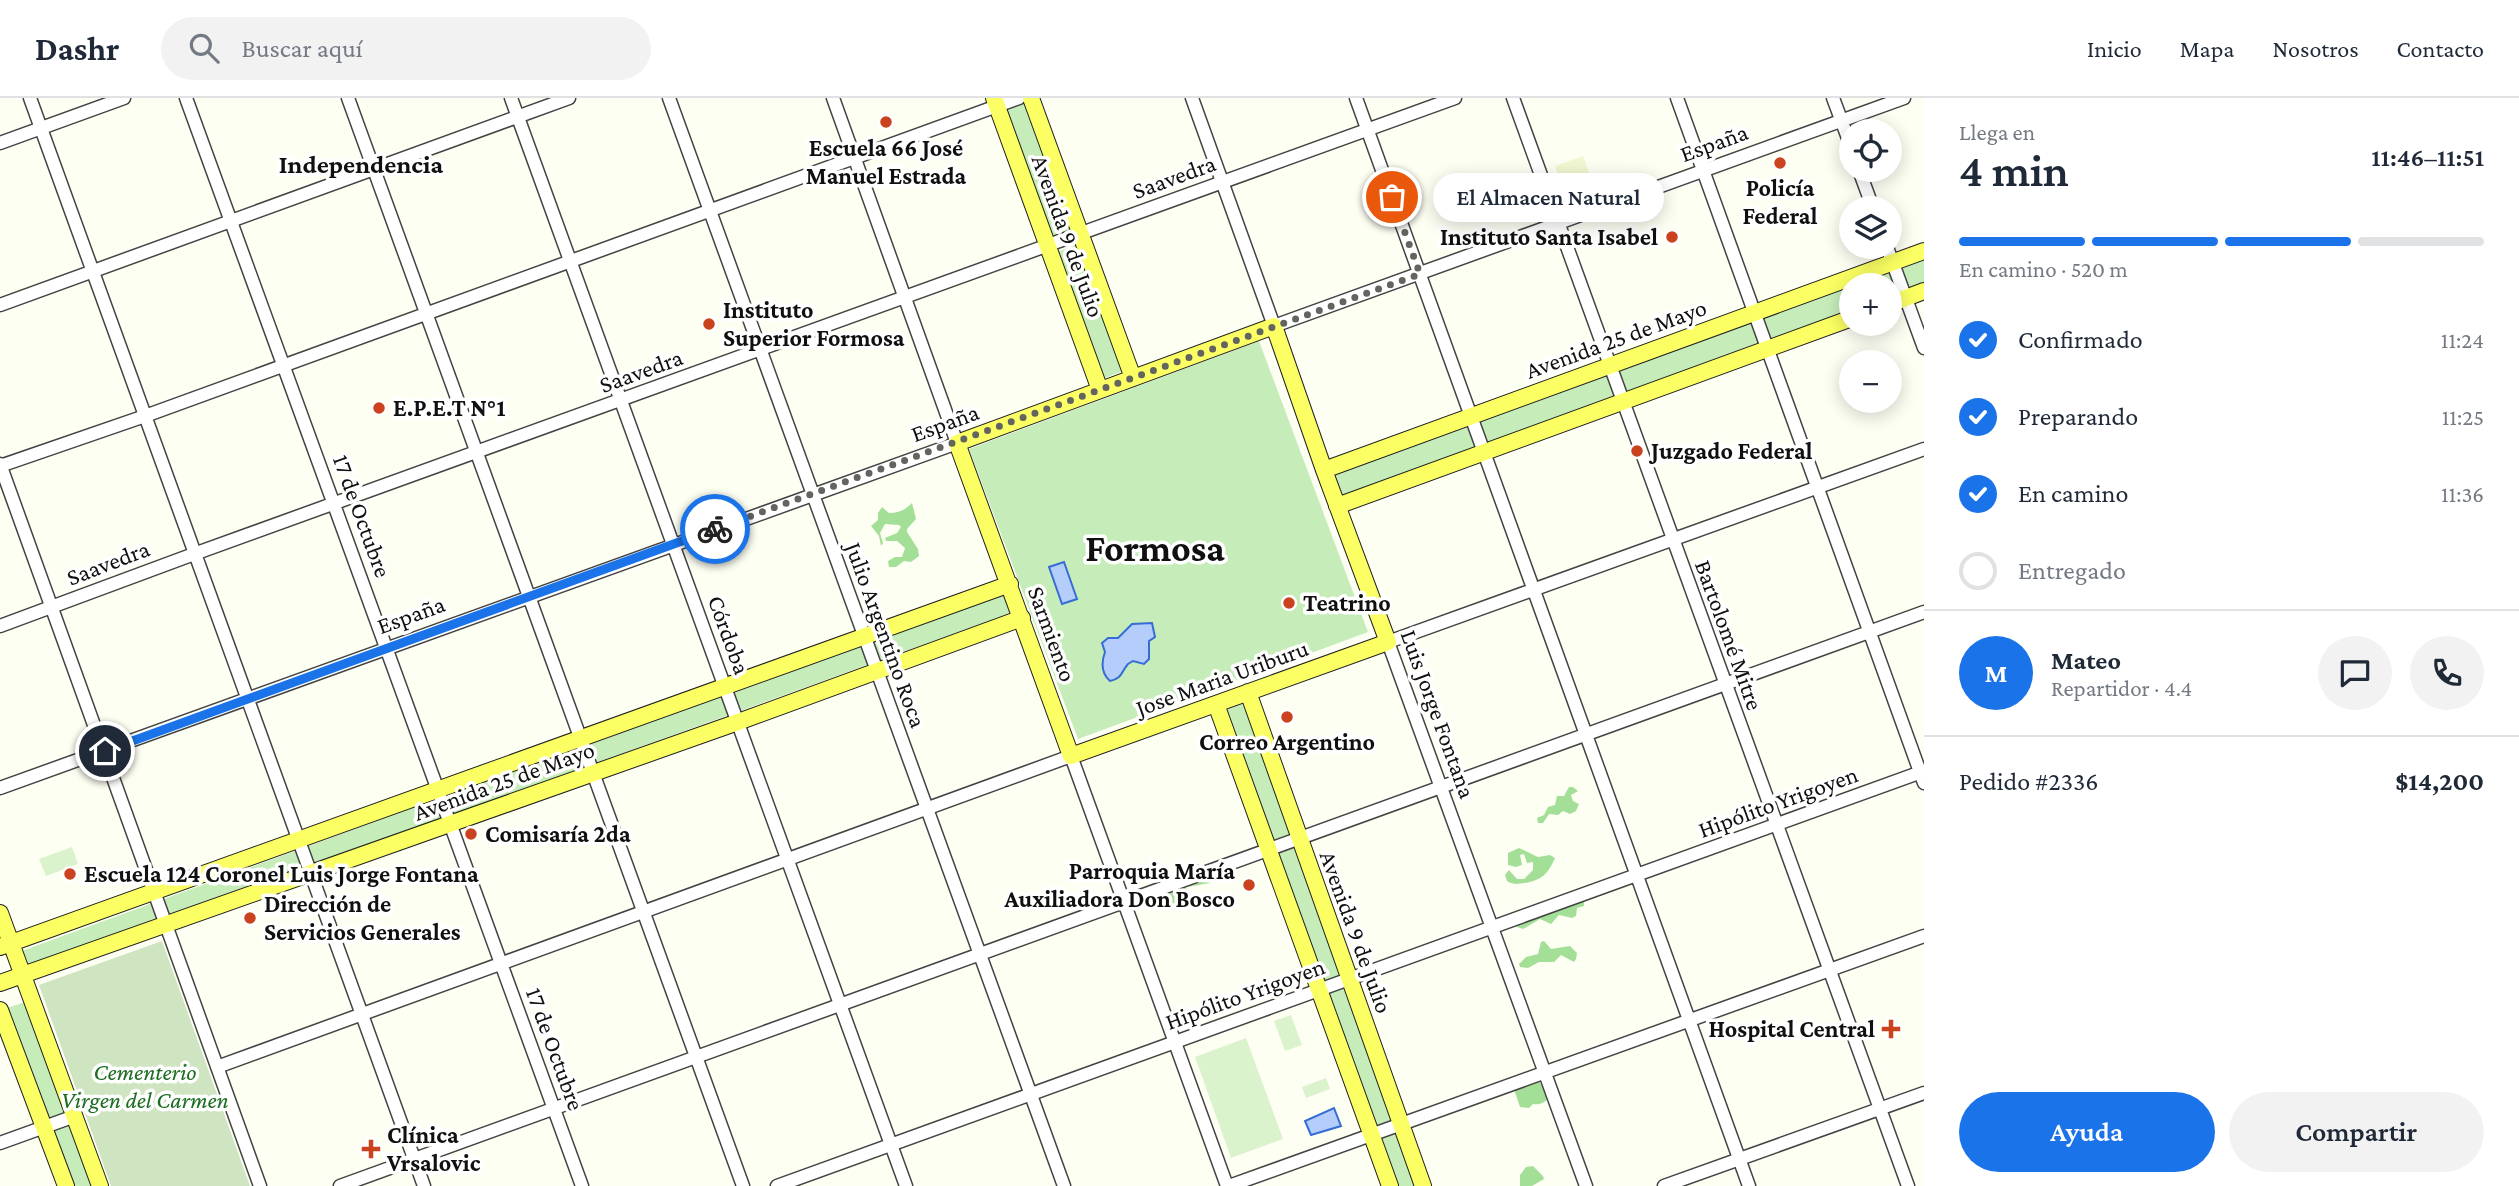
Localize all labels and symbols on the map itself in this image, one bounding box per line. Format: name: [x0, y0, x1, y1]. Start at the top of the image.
marker: Escuela 66 José Manuel Estrada: [878, 114, 894, 130]
street label: España: [1676, 118, 1751, 167]
place label: Escuela 66 José Manuel Estrada: [806, 134, 967, 189]
street label: Saavedra: [1129, 149, 1219, 204]
district label: Independencia: [279, 150, 444, 179]
street label: Avenida 9 de Julio: [1027, 151, 1110, 321]
marker: Policía Federal: [1772, 155, 1788, 171]
pin: [1362, 167, 1422, 227]
callout: El Almacen Natural: [1434, 172, 1665, 222]
place label: Policía Federal: [1742, 174, 1818, 229]
place label: Instituto Santa Isabel: [1440, 223, 1658, 250]
marker: Instituto Santa Isabel: [1664, 229, 1680, 245]
street label: Avenida 25 de Mayo: [1522, 293, 1710, 384]
place label: Instituto Superior Formosa: [723, 296, 905, 351]
marker: Instituto Superior Formosa: [701, 316, 717, 332]
street label: Saavedra: [596, 343, 686, 398]
place label: E.P.E.T N°1: [393, 394, 506, 421]
street label: España: [907, 398, 982, 447]
marker: E.P.E.T N°1: [371, 400, 387, 416]
place label: Juzgado Federal: [1648, 437, 1813, 464]
marker: Juzgado Federal: [1629, 443, 1645, 459]
street label: 17 de Octubre: [328, 451, 397, 581]
courier: [680, 494, 750, 564]
district label: Formosa: [1085, 527, 1225, 569]
street label: Saavedra: [63, 534, 153, 591]
street label: Julio Argentino Roca: [840, 537, 933, 731]
street label: Bartolomé Mitre: [1690, 556, 1769, 714]
street label: Sarmiento: [1023, 582, 1082, 685]
place label: Teatrino: [1303, 589, 1391, 616]
street label: España: [373, 590, 448, 639]
street label: Córdoba: [703, 592, 756, 678]
marker: Teatrino: [1281, 595, 1297, 611]
street label: Luis Jorge Fontana: [1395, 626, 1481, 802]
street label: Jose Maria Uriburu: [1130, 634, 1312, 722]
marker: Correo Argentino: [1279, 709, 1295, 725]
pin: [75, 721, 135, 781]
place label: Correo Argentino: [1199, 728, 1375, 755]
street label: Avenida 25 de Mayo: [410, 735, 598, 826]
street label: Hipólito Yrigoyen: [1694, 760, 1861, 843]
place label: Comisaría 2da: [485, 820, 631, 847]
marker: Comisaría 2da: [463, 826, 479, 842]
street label: Avenida 9 de Julio: [1315, 847, 1398, 1017]
place label: Parroquia María Auxiliadora Don Bosco: [1004, 857, 1235, 912]
place label: Escuela 124 Coronel Luis Jorge Fontana: [84, 860, 479, 887]
marker: Escuela 124 Coronel Luis Jorge Fontana: [62, 866, 78, 882]
marker: Parroquia María Auxiliadora Don Bosco: [1241, 877, 1257, 893]
place label: Dirección de Servicios Generales: [264, 890, 461, 945]
marker: Dirección de Servicios Generales: [242, 910, 258, 926]
street label: Hipólito Yrigoyen: [1161, 952, 1328, 1035]
street label: 17 de Octubre: [521, 984, 590, 1114]
place label: Hospital Central: [1708, 1015, 1875, 1042]
marker: Hospital Central: [1881, 1019, 1901, 1039]
park label: Cementerio Virgen del Carmen: [61, 1058, 229, 1113]
place label: Clínica Vrsalovic: [386, 1121, 481, 1176]
marker: Clínica Vrsalovic: [361, 1139, 381, 1159]

